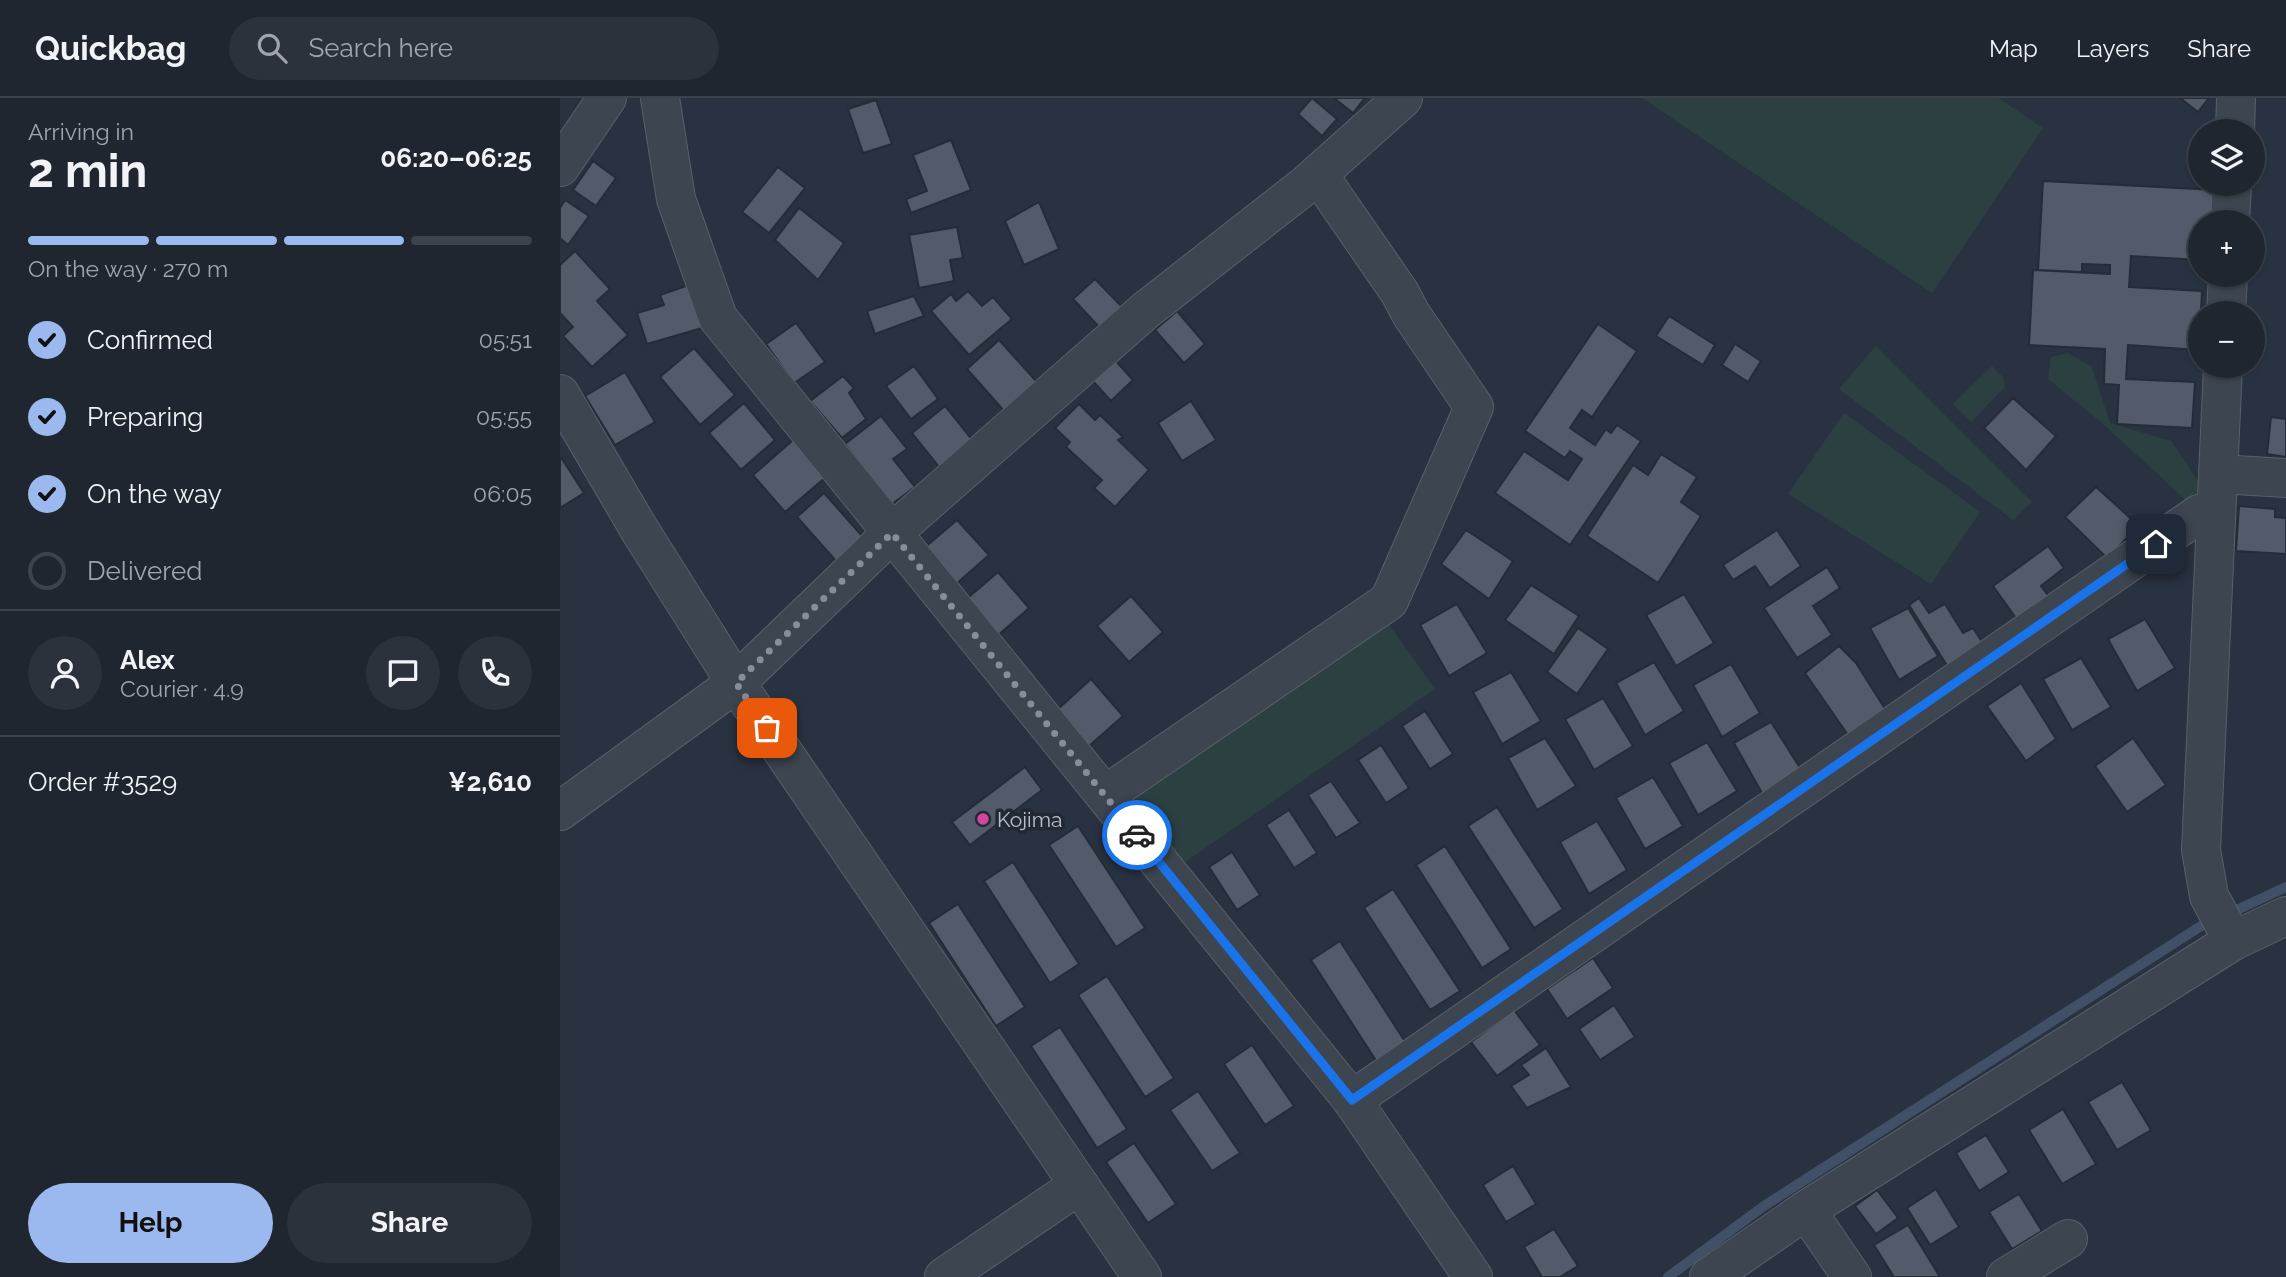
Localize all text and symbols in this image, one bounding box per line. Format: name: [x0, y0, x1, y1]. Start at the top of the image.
search box: [229, 17, 719, 80]
text: Quickbag: [35, 29, 187, 68]
icon: search: [253, 29, 291, 67]
text: Search here: [309, 33, 453, 63]
text: Map: [1989, 34, 2038, 63]
text: Layers: [2076, 34, 2149, 63]
text: Share: [2187, 34, 2251, 63]
text: Arriving in: [28, 118, 134, 145]
map controls: [2188, 119, 2265, 378]
button: layers: [2188, 119, 2265, 196]
text: 06:20–06:25: [380, 143, 532, 173]
text: 2 min: [28, 144, 147, 198]
button: +: [2188, 210, 2265, 287]
text: On the way · 270 m: [28, 255, 228, 282]
button: −: [2188, 301, 2265, 378]
icon: check: [28, 321, 66, 359]
text: Confirmed: [87, 325, 213, 355]
text: 05:51: [479, 326, 532, 353]
icon: check: [28, 398, 66, 436]
text: Preparing: [87, 402, 203, 432]
text: 05:55: [476, 403, 532, 430]
icon: check: [28, 475, 66, 513]
text: On the way: [87, 479, 222, 509]
text: 06:05: [473, 480, 532, 507]
pin: [2126, 514, 2186, 574]
icon: home: [2137, 525, 2175, 563]
text: Delivered: [87, 556, 202, 586]
button: person: [28, 636, 102, 710]
button: chat: [366, 636, 440, 710]
button: phone: [458, 636, 532, 710]
text: Alex: [120, 645, 175, 675]
text: Courier · 4.9: [120, 675, 244, 702]
pin: [737, 698, 797, 758]
icon: bag: [748, 709, 786, 747]
text: Order #3529: [28, 767, 177, 797]
text: ¥2,610: [448, 767, 532, 797]
courier: [1102, 800, 1172, 870]
place label: Kojima: [997, 807, 1062, 832]
marker: Kojima: [975, 811, 991, 827]
icon: car: [1118, 816, 1156, 854]
button: Help: [28, 1183, 273, 1263]
button: Share: [287, 1183, 532, 1263]

